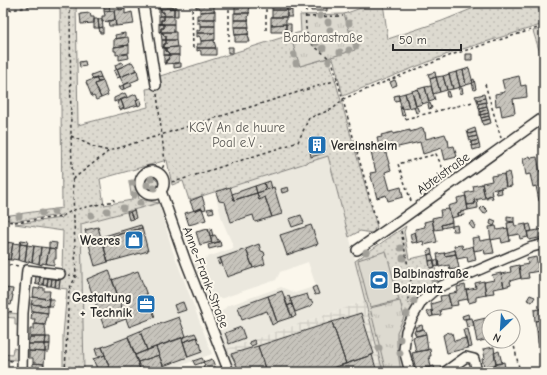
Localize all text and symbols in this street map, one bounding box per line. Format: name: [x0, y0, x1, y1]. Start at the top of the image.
scale bar: [393, 26, 461, 52]
park label: Barbarastraße: [283, 30, 363, 45]
text: 50 m: [399, 33, 427, 47]
park label: KGV An de huure Poal e.V .: [189, 120, 285, 150]
building icon: Vereinsheim: [306, 134, 328, 156]
place label: Vereinsheim: [331, 138, 397, 153]
street label: Abteistraße: [414, 149, 473, 197]
street label: Anne-Frank-Straße: [180, 224, 232, 330]
shop icon: Weeres: [123, 229, 145, 251]
place label: Weeres: [80, 233, 120, 248]
place label: Balbinastraße Bolzplatz: [393, 266, 469, 296]
sports icon: Balbinastraße Bolzplatz: [368, 269, 390, 291]
place label: Gestaltung + Technik: [72, 290, 133, 320]
office icon: Gestaltung + Technik: [135, 293, 157, 315]
north arrow: [481, 309, 521, 349]
text: N: [491, 330, 503, 345]

